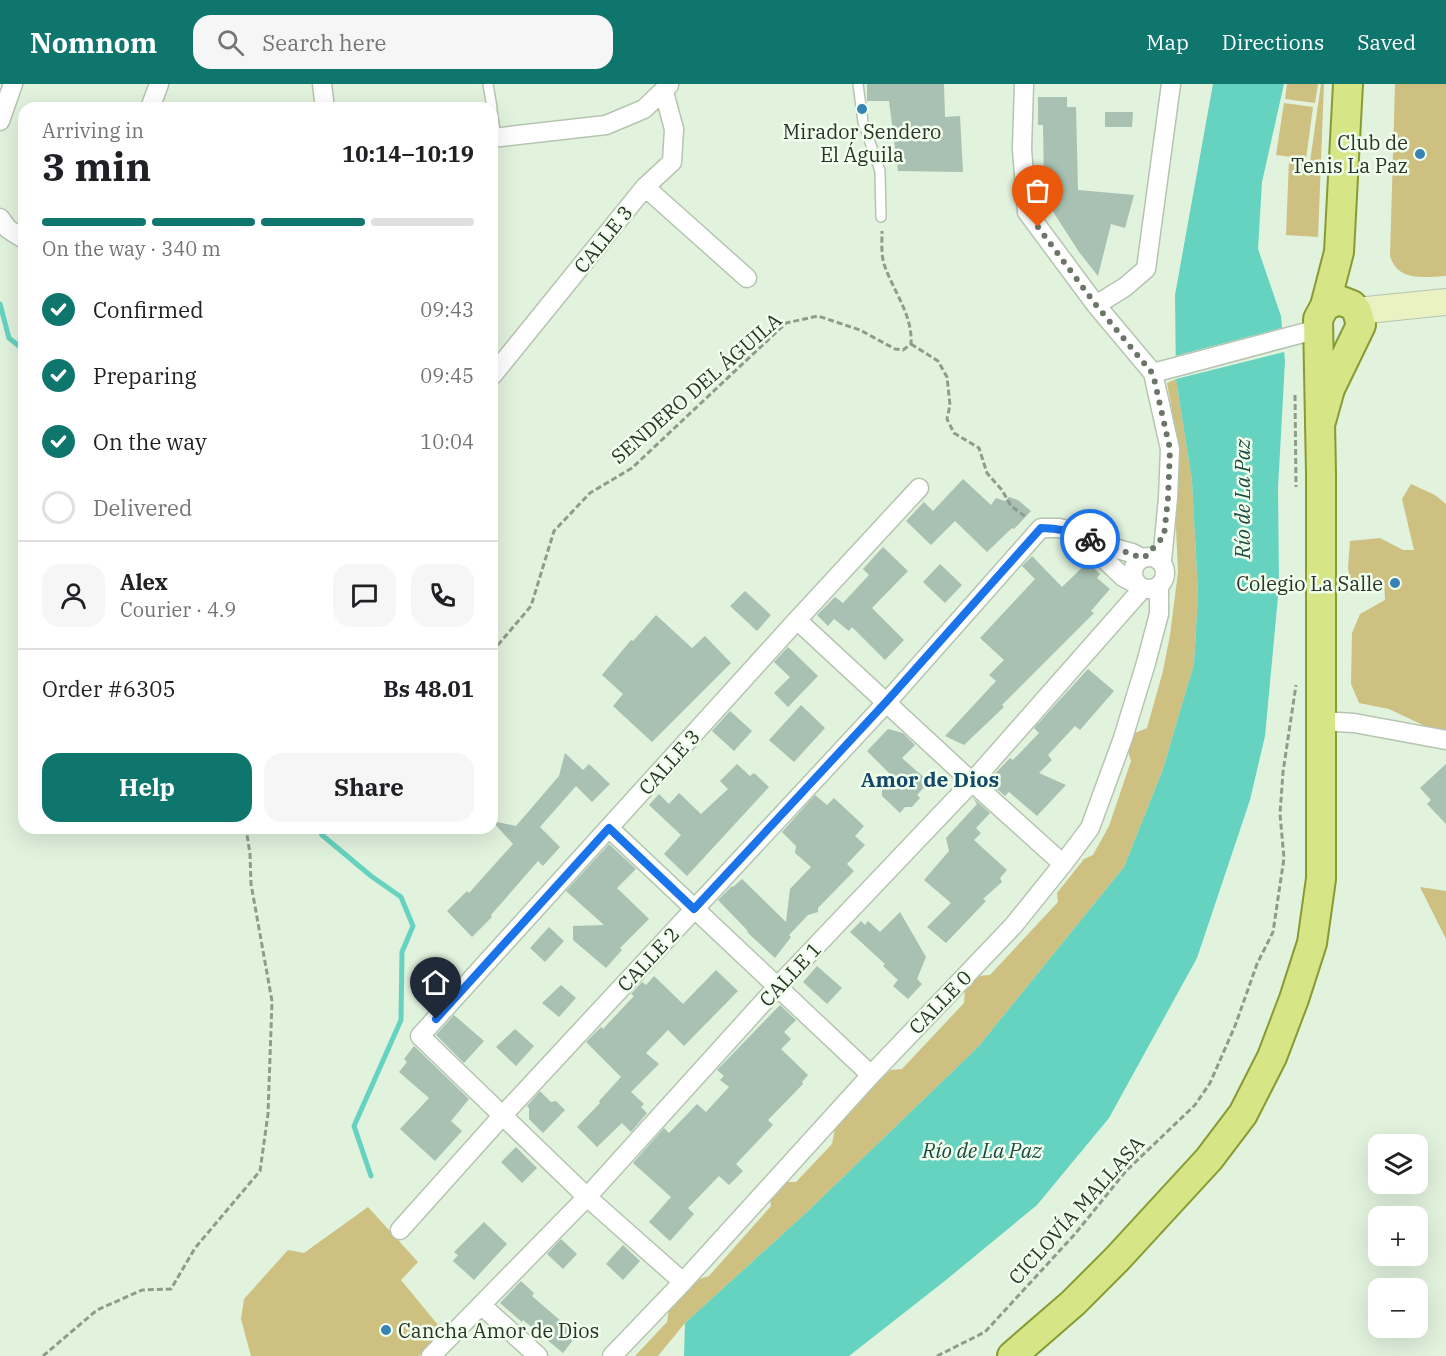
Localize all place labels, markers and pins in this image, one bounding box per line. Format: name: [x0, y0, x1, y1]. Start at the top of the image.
marker: Mirador Sendero El Águila: [855, 102, 869, 116]
place label: Mirador Sendero El Águila: [783, 118, 941, 168]
place label: Club de Tenis La Paz: [1291, 129, 1408, 179]
marker: Club de Tenis La Paz: [1413, 147, 1427, 161]
pin: [1012, 165, 1063, 227]
place label: Colegio La Salle: [1236, 570, 1383, 597]
marker: Colegio La Salle: [1388, 576, 1402, 590]
pin: [410, 957, 461, 1019]
place label: Cancha Amor de Dios: [398, 1317, 599, 1344]
marker: Cancha Amor de Dios: [379, 1323, 393, 1337]

